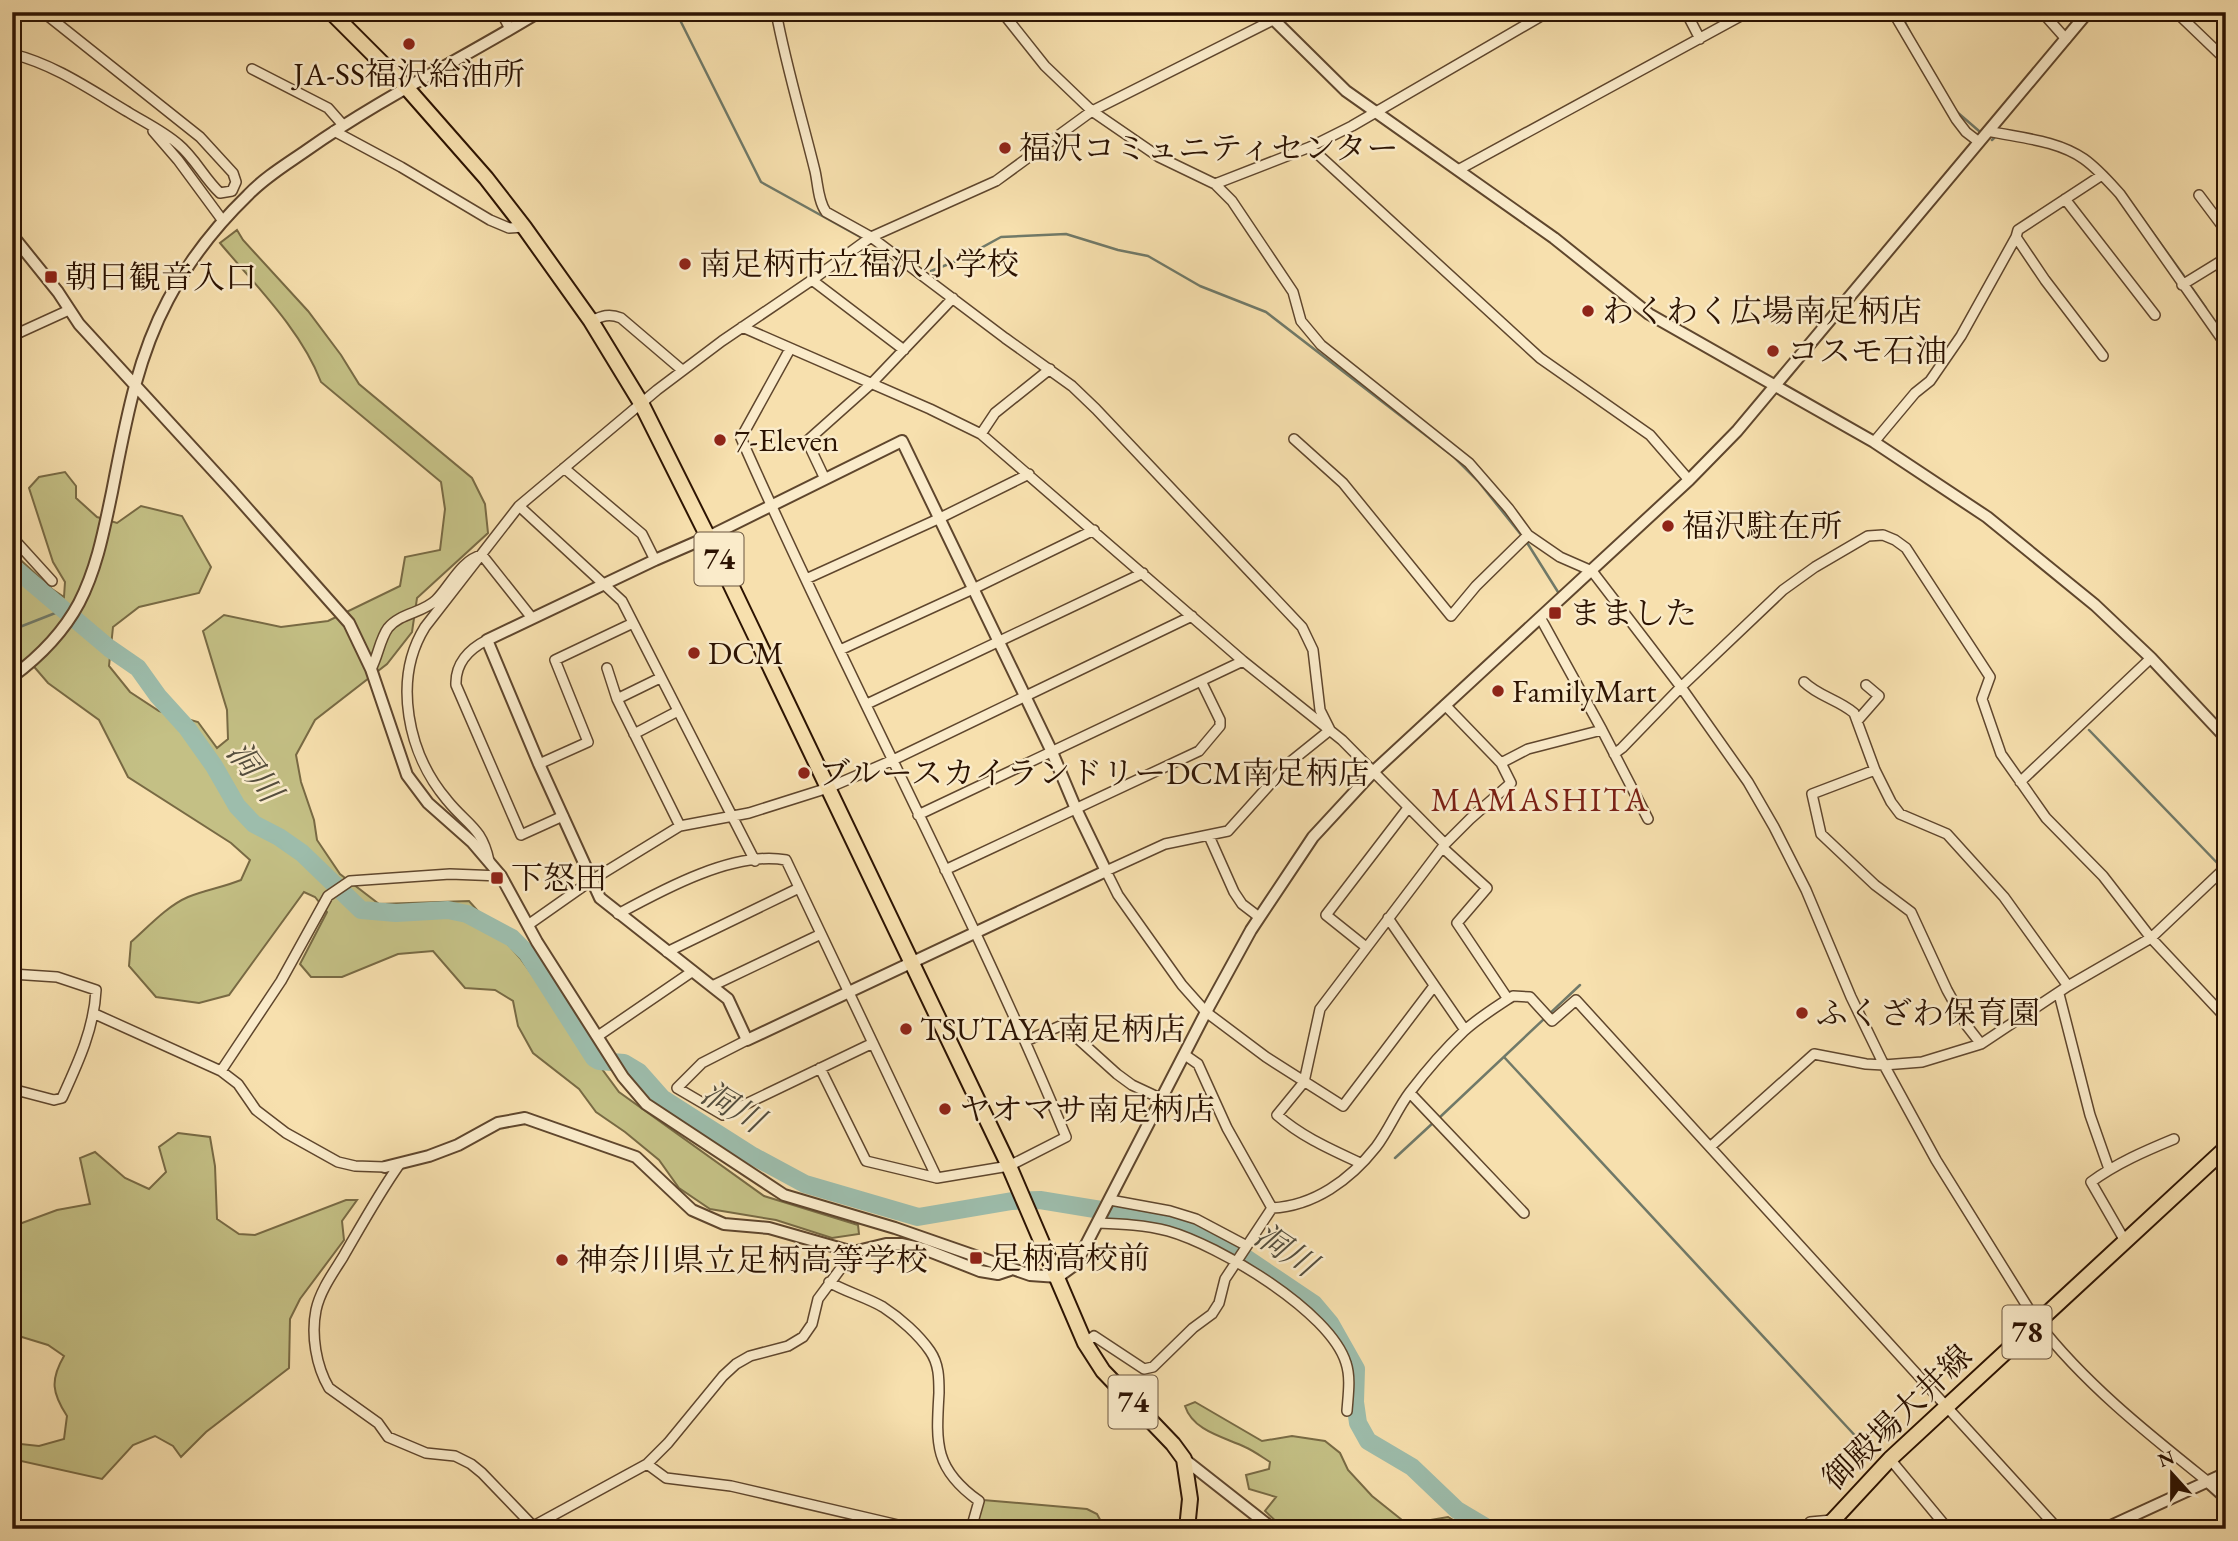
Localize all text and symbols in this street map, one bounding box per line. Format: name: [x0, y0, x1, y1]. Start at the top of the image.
marker: JA-SS福沢給油所: [401, 36, 417, 52]
place label: JA-SS福沢給油所: [290, 53, 525, 95]
place label: 福沢コミュニティセンター: [1019, 127, 1399, 169]
marker: 福沢コミュニティセンター: [997, 140, 1013, 156]
place label: 南足柄市立福沢小学校: [699, 243, 1019, 285]
place label: 朝日観音入口: [65, 256, 257, 298]
marker: 南足柄市立福沢小学校: [677, 256, 693, 272]
marker: 朝日観音入口: [43, 269, 59, 285]
place label: わくわく広場南足柄店: [1602, 290, 1922, 332]
marker: わくわく広場南足柄店: [1580, 303, 1596, 319]
place label: コスモ石油: [1787, 330, 1947, 372]
marker: コスモ石油: [1765, 343, 1781, 359]
place label: 7-Eleven: [734, 419, 839, 461]
marker: 7-Eleven: [712, 432, 728, 448]
place label: 福沢駐在所: [1682, 505, 1842, 547]
marker: 福沢駐在所: [1660, 518, 1676, 534]
road number: 74: [694, 532, 744, 586]
place label: まました: [1569, 592, 1697, 634]
marker: まました: [1547, 605, 1563, 621]
place label: DCM: [708, 632, 784, 674]
marker: DCM: [686, 645, 702, 661]
place label: FamilyMart: [1512, 670, 1656, 712]
marker: FamilyMart: [1490, 683, 1506, 699]
water label: 洞川: [218, 732, 293, 813]
place label: ブルースカイランドリーDCM南足柄店: [818, 752, 1370, 794]
marker: ブルースカイランドリーDCM南足柄店: [796, 765, 812, 781]
district label: MAMASHITA: [1431, 778, 1649, 821]
place label: 下怒田: [511, 857, 607, 899]
marker: 下怒田: [489, 870, 505, 886]
place label: ふくざわ保育園: [1816, 992, 2040, 1034]
marker: ふくざわ保育園: [1794, 1005, 1810, 1021]
place label: TSUTAYA南足柄店: [920, 1008, 1185, 1050]
marker: TSUTAYA南足柄店: [898, 1021, 914, 1037]
water label: 洞川: [693, 1071, 775, 1143]
place label: ヤオマサ南足柄店: [959, 1088, 1215, 1130]
marker: ヤオマサ南足柄店: [937, 1101, 953, 1117]
water label: 洞川: [1246, 1213, 1328, 1287]
place label: 足柄高校前: [990, 1237, 1150, 1279]
place label: 神奈川県立足柄高等学校: [576, 1239, 928, 1281]
marker: 足柄高校前: [968, 1250, 984, 1266]
marker: 神奈川県立足柄高等学校: [554, 1252, 570, 1268]
road number: 78: [2002, 1306, 2052, 1358]
street label: 御殿場大井線: [1813, 1335, 1981, 1499]
road number: 74: [1108, 1376, 1158, 1428]
north arrow: [2136, 1440, 2206, 1510]
text: N: [2154, 1444, 2178, 1473]

